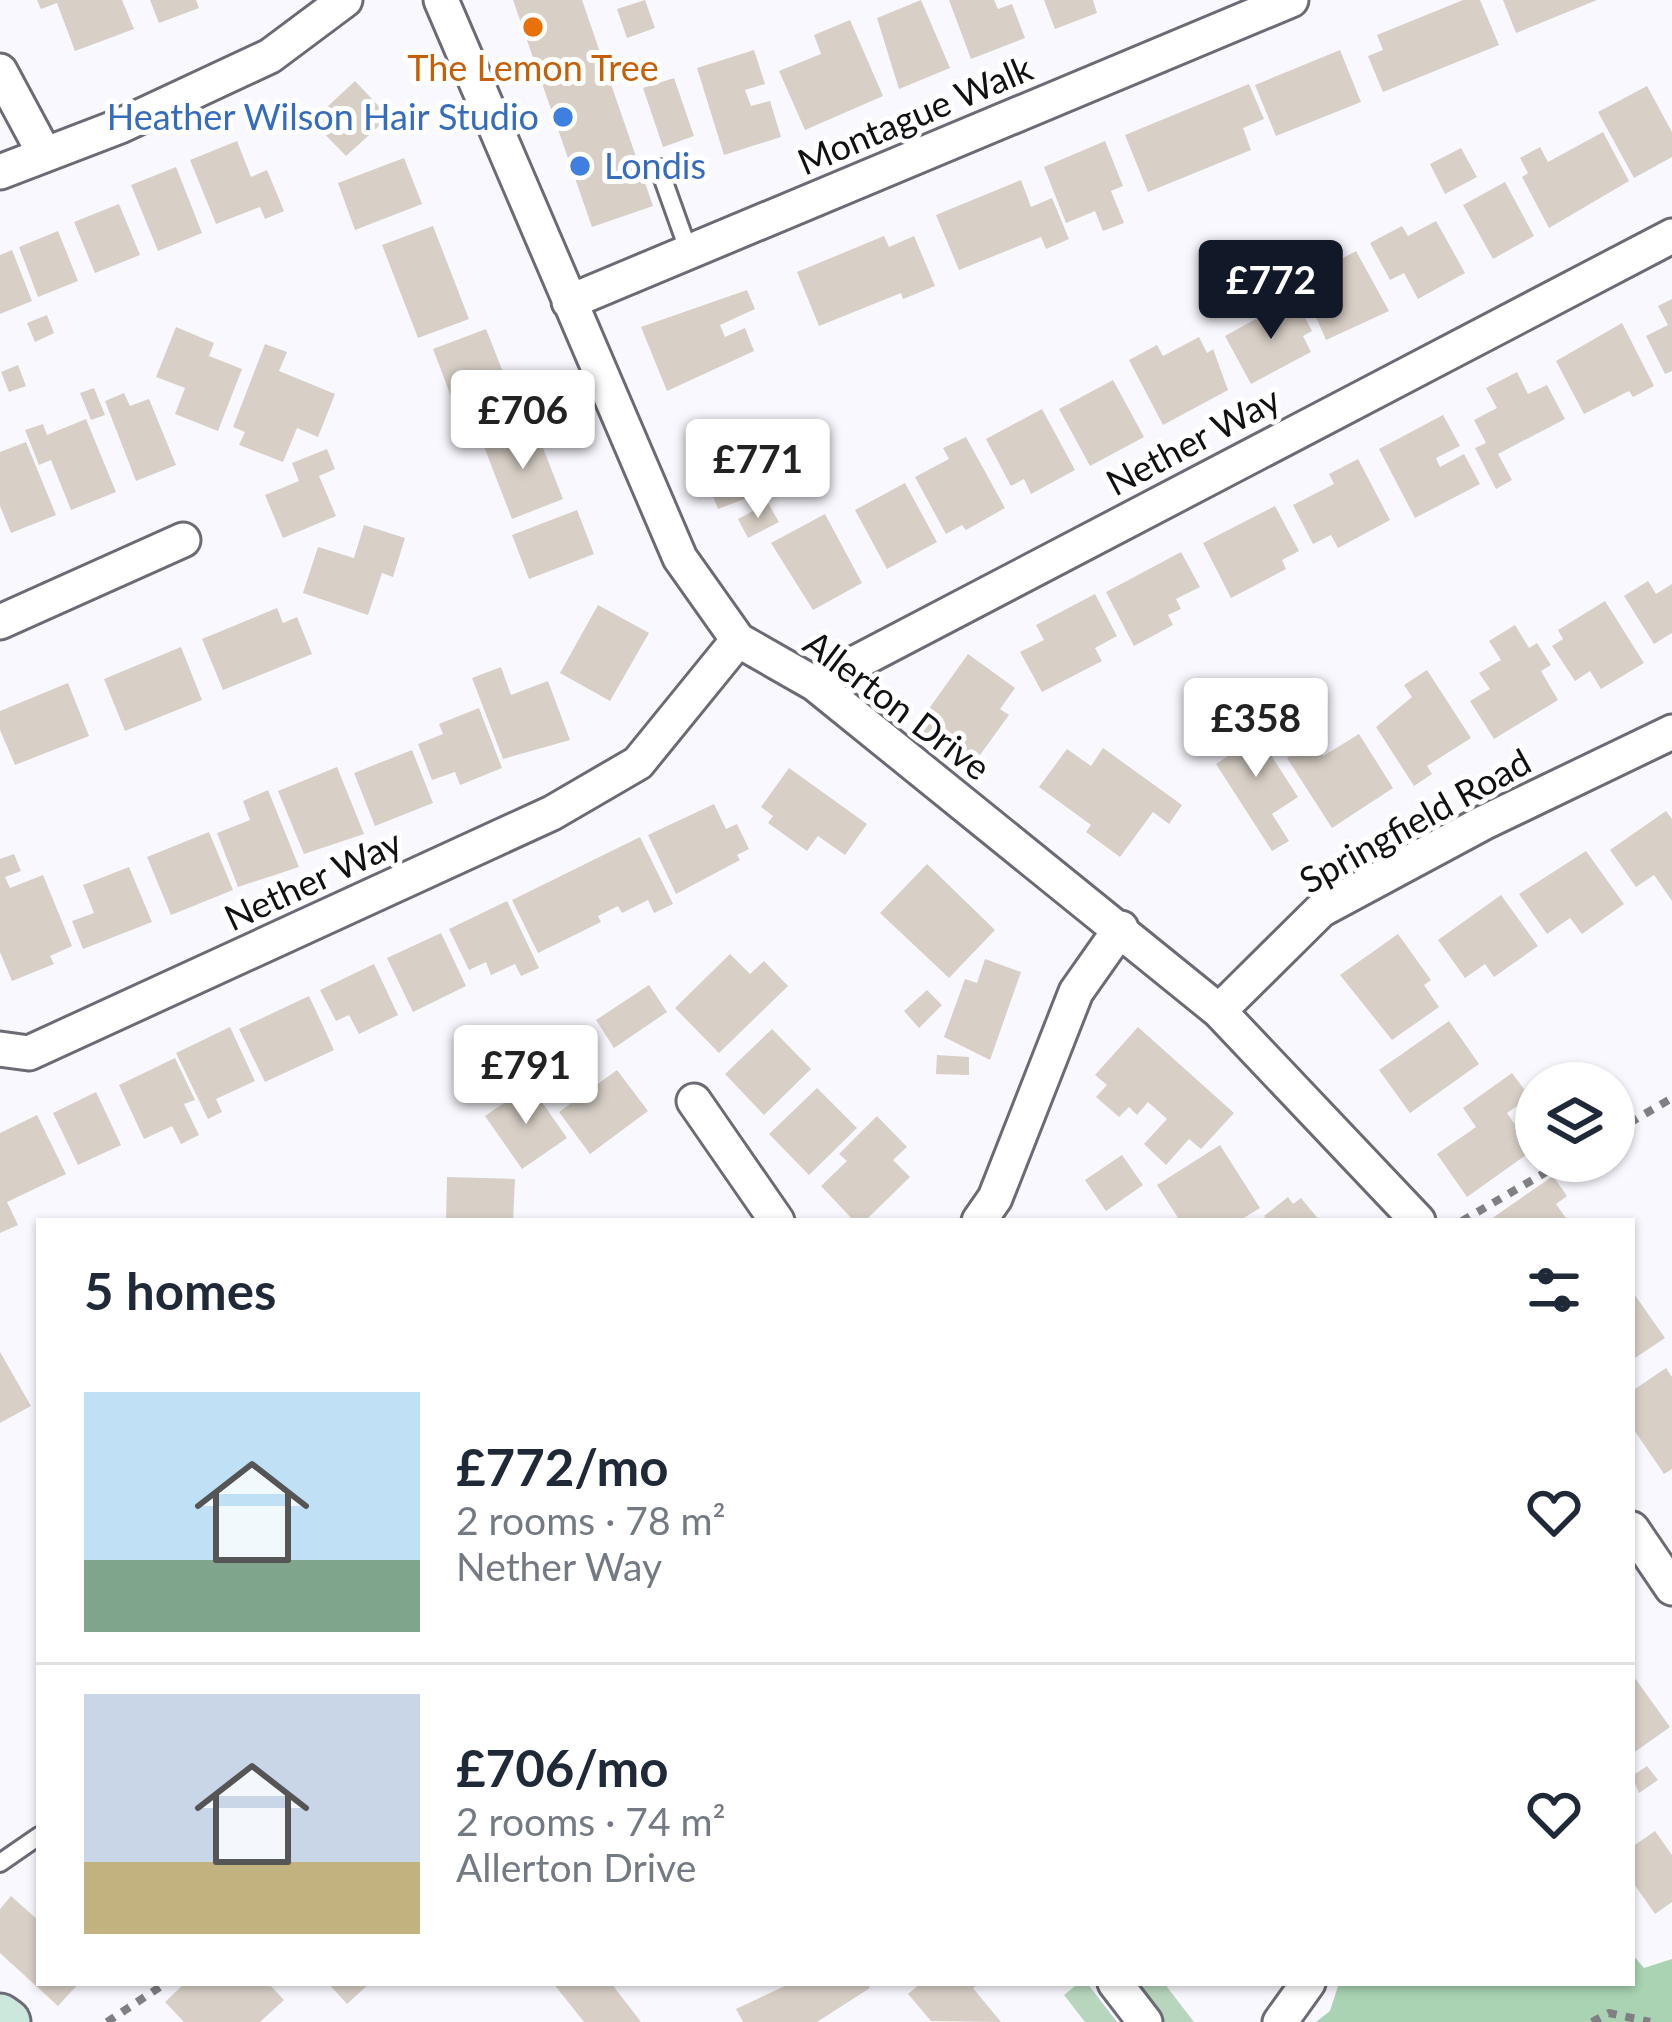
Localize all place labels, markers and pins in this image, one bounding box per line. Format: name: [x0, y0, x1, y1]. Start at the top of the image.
marker: The Lemon Tree: [520, 14, 546, 40]
place label: The Lemon Tree: [407, 45, 659, 89]
place label: Heather Wilson Hair Studio: [107, 94, 539, 138]
marker: Heather Wilson Hair Studio: [550, 104, 576, 130]
place label: Londis: [604, 143, 706, 187]
marker: Londis: [567, 153, 593, 179]
pin: £772: [1200, 240, 1342, 342]
pin: £706: [452, 370, 594, 472]
pin: £771: [687, 419, 829, 521]
pin: £358: [1185, 678, 1327, 780]
pin: £791: [455, 1025, 597, 1127]

